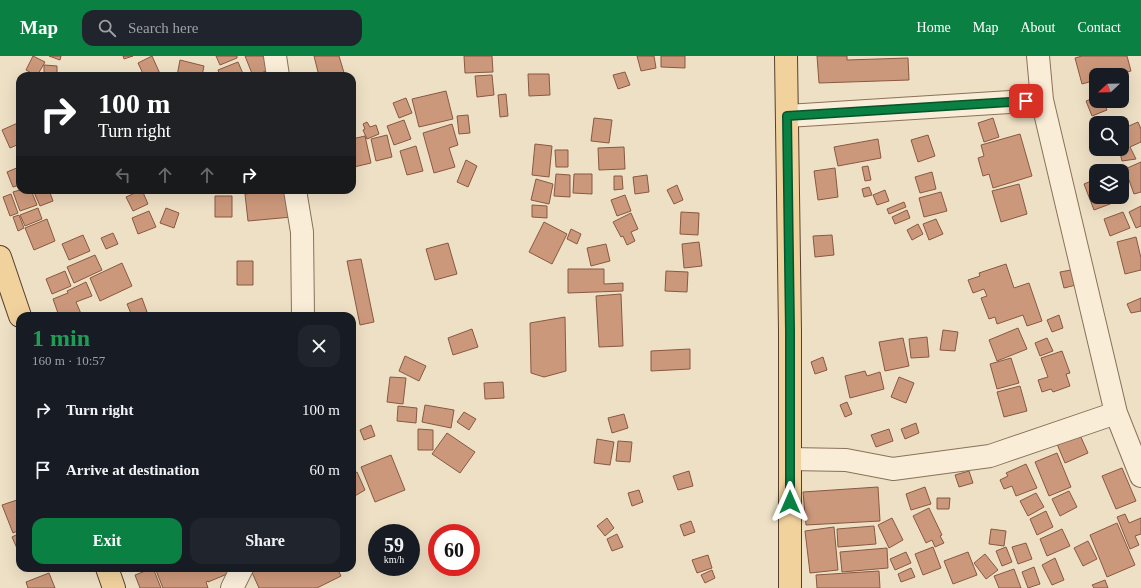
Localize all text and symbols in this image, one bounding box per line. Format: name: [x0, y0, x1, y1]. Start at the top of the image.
search box: [82, 10, 362, 46]
text: Map: [20, 17, 58, 38]
icon: search: [96, 17, 118, 39]
text: Search here: [128, 20, 198, 36]
text: Home: [917, 20, 951, 35]
text: Map: [973, 20, 998, 35]
text: About: [1020, 20, 1055, 35]
text: Contact: [1077, 20, 1121, 35]
north arrow: [1089, 68, 1129, 108]
map controls: [1089, 68, 1129, 204]
pin: [1009, 84, 1043, 118]
icon: right: [32, 88, 84, 140]
text: 100 m: [98, 88, 170, 119]
icon: arrive: [1015, 90, 1037, 112]
button: search: [1089, 116, 1129, 156]
text: Turn right: [98, 121, 171, 141]
icon: left: [112, 164, 134, 186]
icon: ahead: [154, 164, 176, 186]
icon: ahead: [196, 164, 218, 186]
icon: right: [238, 164, 260, 186]
button: layers: [1089, 164, 1129, 204]
text: 1 min: [32, 325, 90, 351]
button: close: [298, 325, 340, 367]
text: 160 m · 10:57: [32, 353, 105, 368]
icon: right: [32, 399, 54, 421]
text: Turn right: [66, 402, 133, 418]
text: 100 m: [302, 402, 340, 418]
icon: arrive: [32, 459, 54, 481]
text: Arrive at destination: [66, 462, 199, 478]
text: 60 m: [310, 462, 340, 478]
position arrow: [769, 481, 811, 523]
button: Exit: [32, 518, 182, 564]
button: Share: [190, 518, 340, 564]
speed limit sign: 60: [428, 524, 480, 576]
text: 59: [384, 534, 404, 556]
text: km/h: [384, 554, 404, 565]

